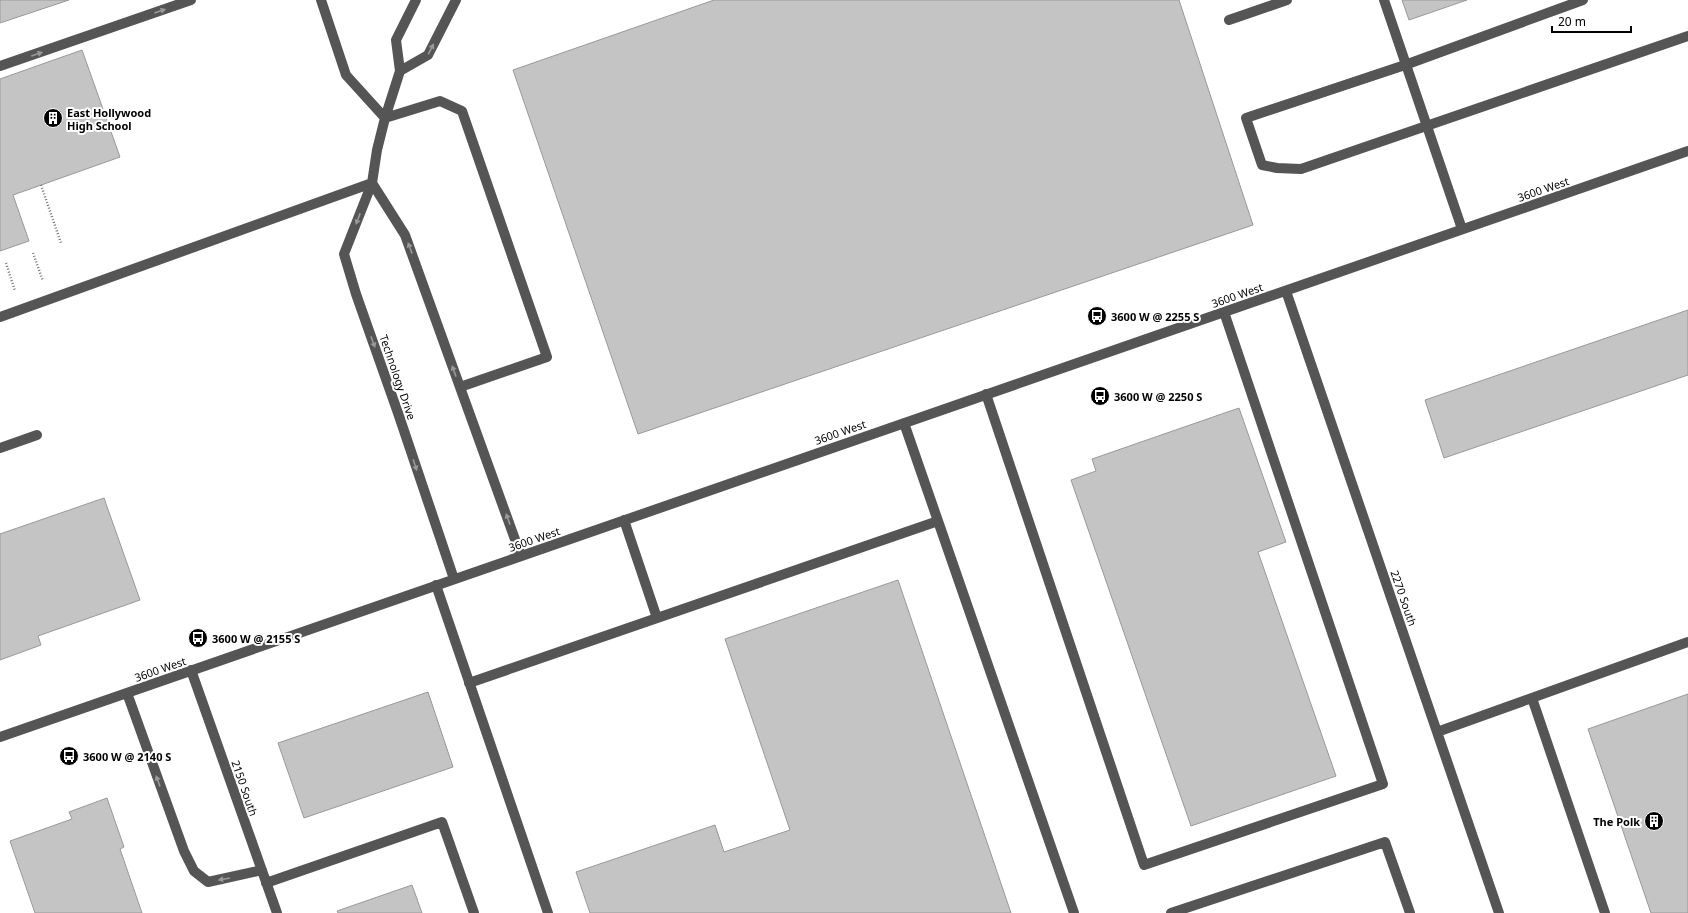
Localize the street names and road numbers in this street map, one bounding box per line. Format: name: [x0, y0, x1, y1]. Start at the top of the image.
street label: 3600 West: [1515, 173, 1571, 205]
street label: 3600 West: [1209, 279, 1265, 311]
street label: Technology Drive: [376, 332, 420, 422]
street label: 3600 West: [812, 416, 868, 448]
street label: 3600 West: [506, 523, 562, 555]
street label: 2270 South: [1387, 568, 1421, 628]
street label: 3600 West: [132, 653, 188, 685]
street label: 2150 South: [228, 758, 262, 818]

